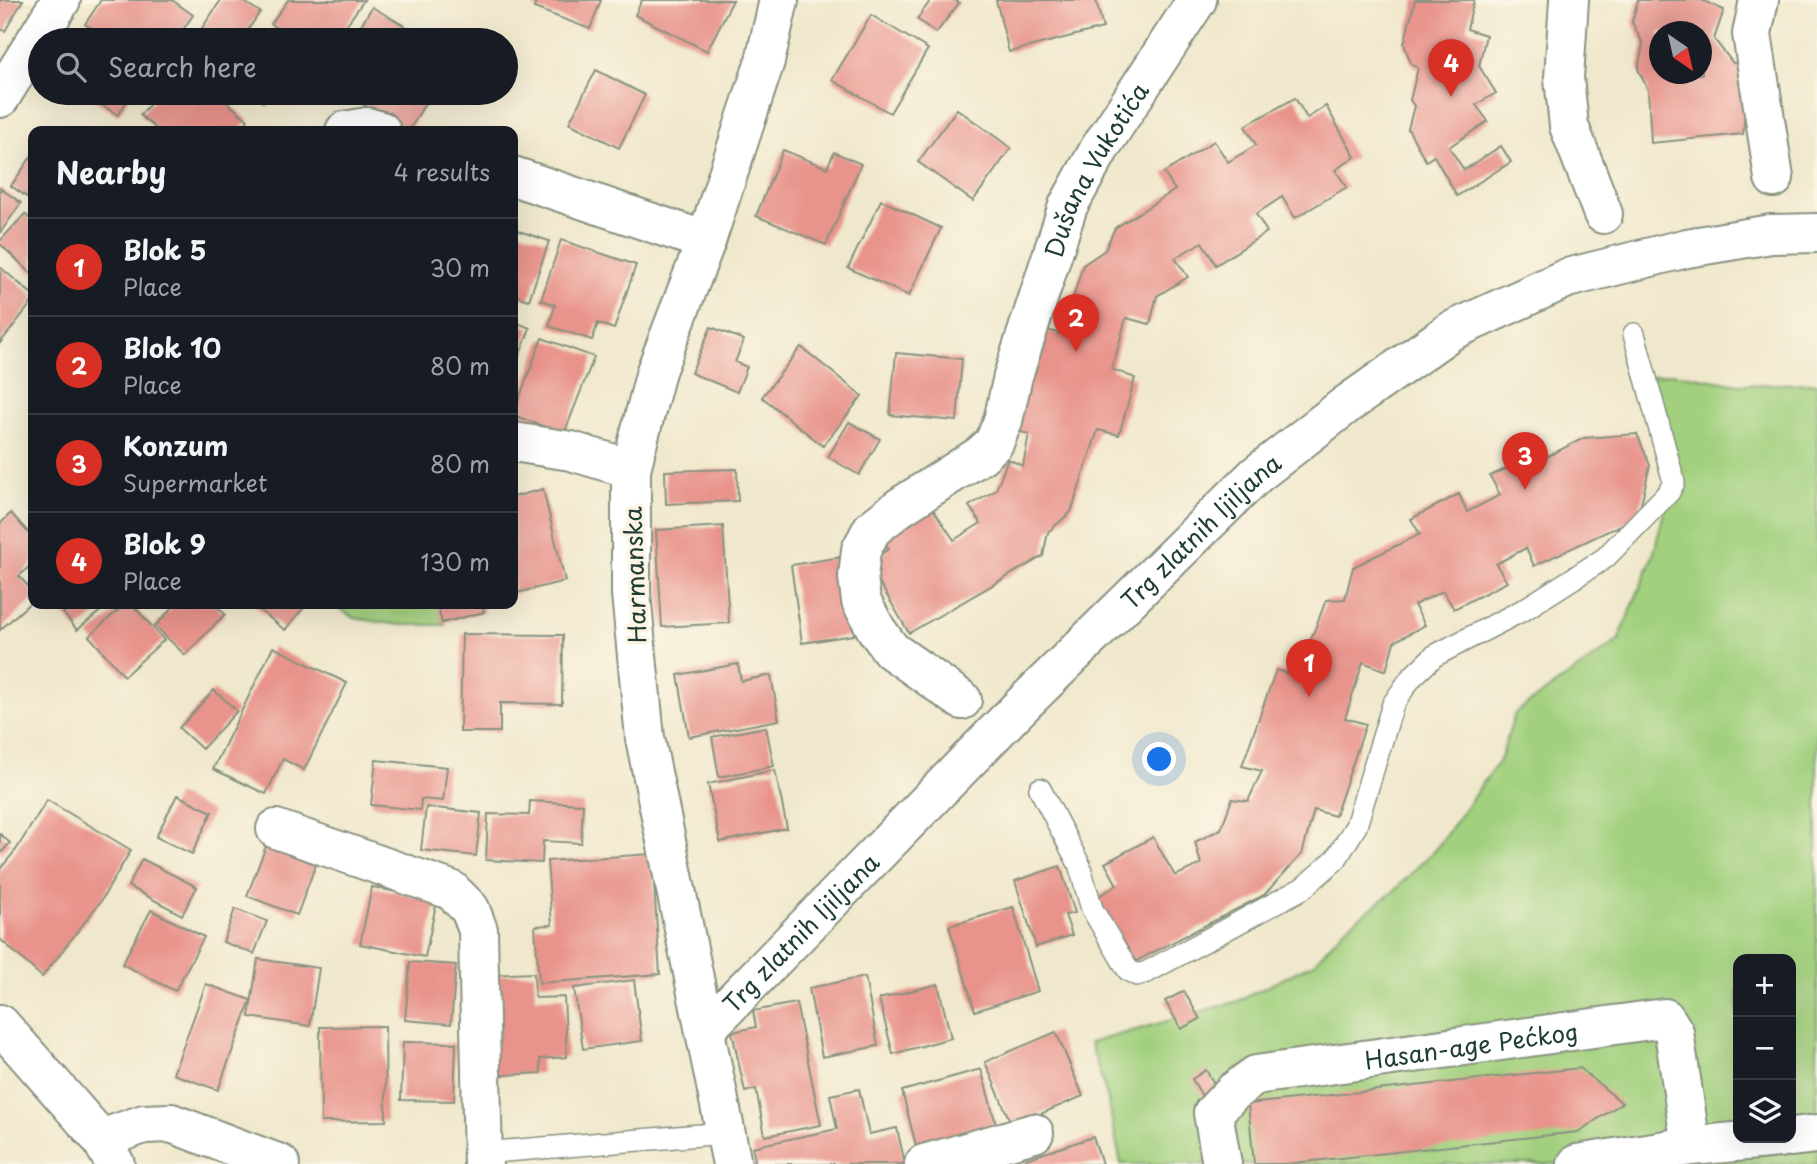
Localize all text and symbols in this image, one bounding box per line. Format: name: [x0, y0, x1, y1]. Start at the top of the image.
north arrow: [1649, 21, 1712, 84]
search box: [28, 28, 518, 105]
pin: 4: [1428, 39, 1474, 97]
text: Search here: [108, 47, 257, 86]
icon: search: [52, 48, 90, 86]
street label: Dušana Vukotića: [1034, 75, 1157, 262]
text: Nearby: [56, 149, 166, 194]
text: 4 results: [394, 154, 490, 189]
text: Blok 5: [123, 230, 207, 269]
text: 1: [74, 250, 85, 285]
text: 30 m: [429, 250, 490, 285]
text: Place: [123, 269, 182, 304]
pin: 2: [1053, 294, 1099, 352]
text: Blok 10: [123, 328, 221, 367]
text: 2: [71, 348, 87, 383]
text: 80 m: [430, 348, 490, 383]
text: Place: [123, 367, 182, 402]
text: Konzum: [123, 426, 228, 465]
pin: 3: [1502, 432, 1548, 490]
street label: Trg zlatnih ljiljana: [1112, 444, 1288, 617]
text: 3: [71, 446, 87, 481]
text: 80 m: [430, 446, 490, 481]
text: Supermarket: [123, 465, 267, 500]
street label: Harmanska: [614, 506, 654, 644]
text: Blok 9: [123, 524, 206, 563]
text: 4: [71, 544, 87, 579]
text: 130 m: [420, 544, 490, 579]
text: Place: [123, 563, 182, 598]
pin: 1: [1286, 639, 1332, 697]
your location: [1142, 742, 1176, 776]
street label: Trg zlatnih ljiljana: [714, 844, 887, 1020]
map controls: [1733, 954, 1796, 1143]
button: +: [1733, 954, 1796, 1017]
street label: Hasan-age Pećkog: [1362, 1012, 1581, 1078]
button: −: [1733, 1017, 1796, 1080]
button: layers: [1733, 1080, 1796, 1143]

